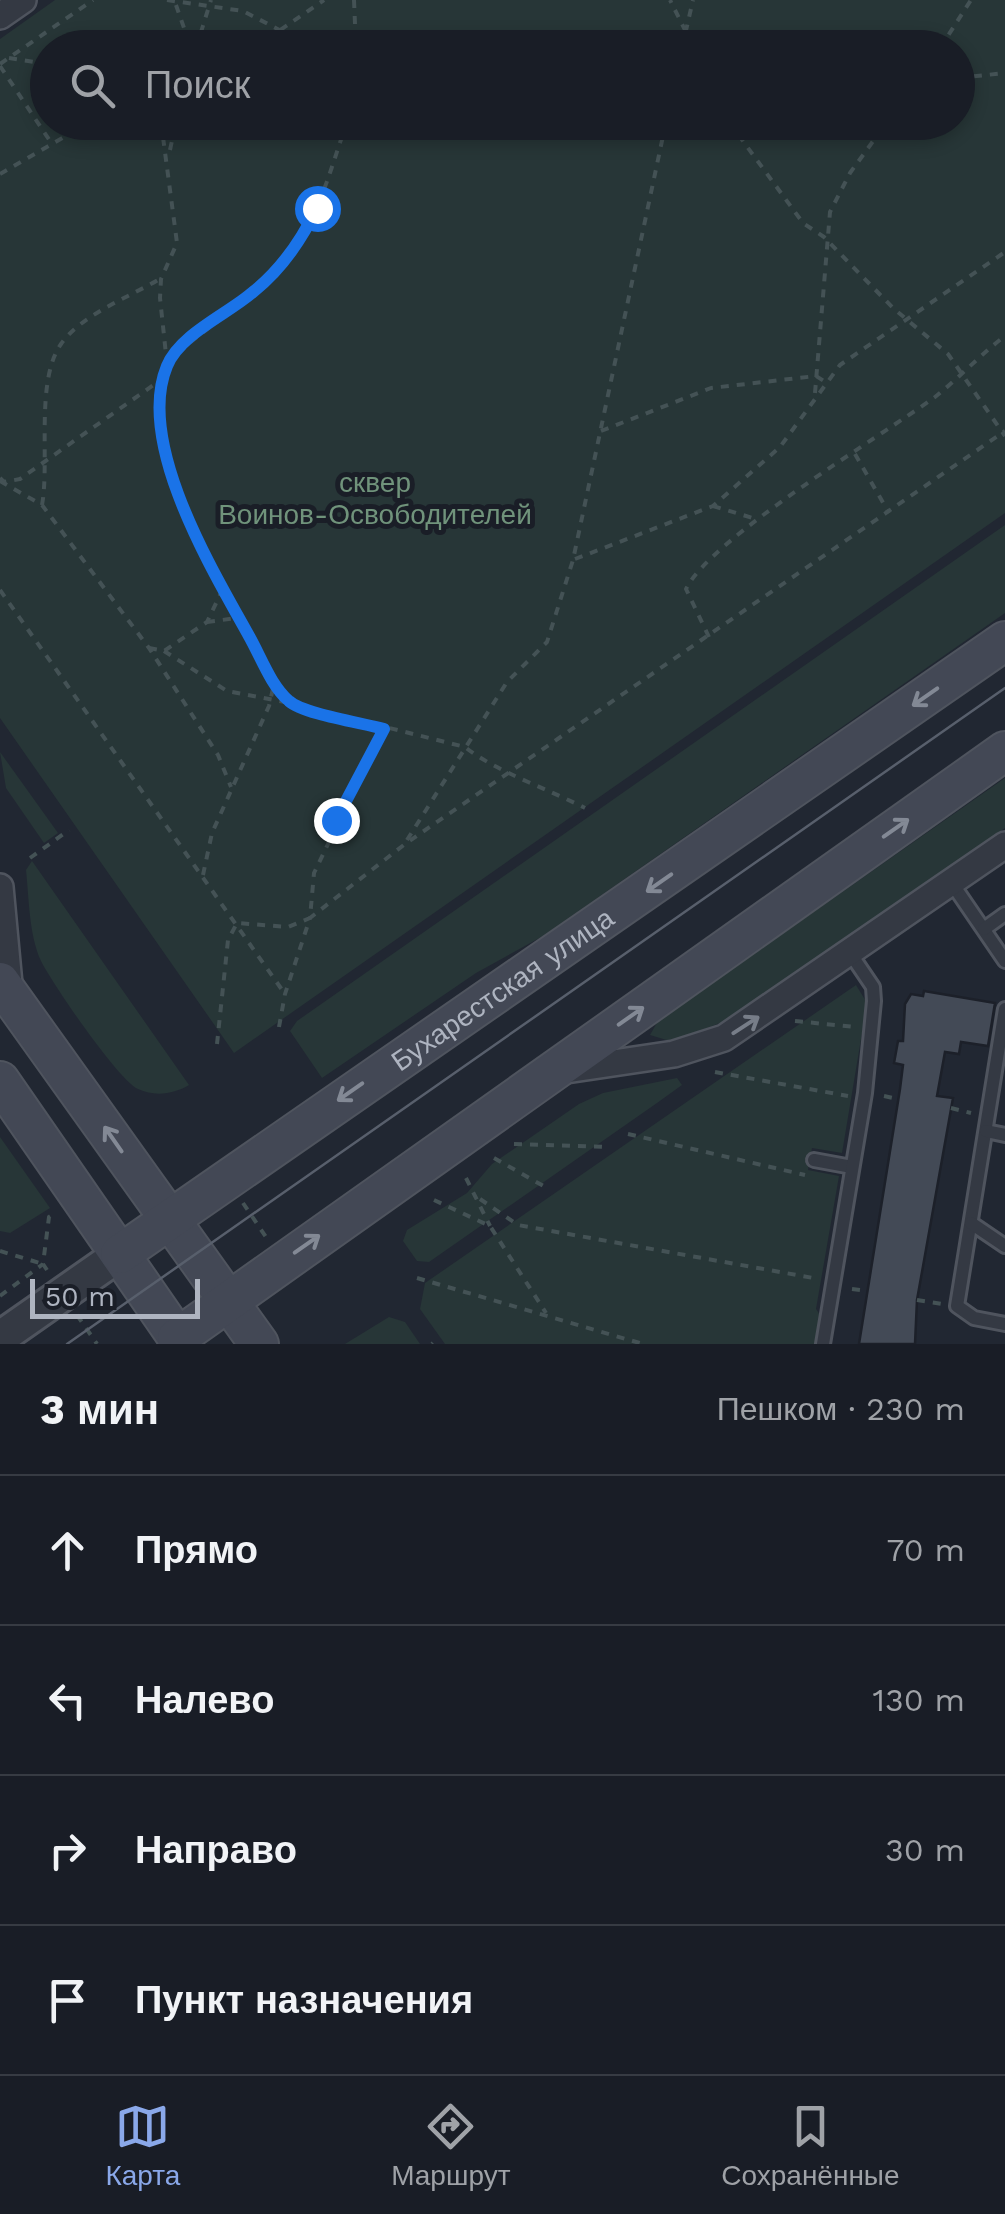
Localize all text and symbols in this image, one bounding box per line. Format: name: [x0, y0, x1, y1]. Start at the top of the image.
search box: [30, 30, 975, 140]
icon: search: [65, 58, 120, 113]
text: Поиск: [145, 63, 250, 107]
route start: [295, 186, 341, 232]
park label: сквер Воинов-Освободителей: [218, 466, 532, 531]
one-way arrow: [912, 686, 940, 707]
route end: [314, 798, 360, 844]
one-way arrow: [882, 818, 909, 839]
one-way arrow: [646, 872, 674, 893]
street label: Бухарестская улица: [385, 901, 620, 1078]
one-way arrow: [617, 1006, 644, 1027]
one-way arrow: [731, 1015, 760, 1035]
one-way arrow: [337, 1081, 364, 1102]
one-way arrow: [102, 1126, 123, 1153]
one-way arrow: [293, 1234, 321, 1255]
scale bar: [30, 1274, 200, 1318]
text: 50 m: [45, 1280, 115, 1313]
text: 3 мин: [40, 1385, 159, 1434]
text: Пешком · 230 m: [717, 1390, 965, 1428]
icon: ahead: [40, 1523, 95, 1578]
text: Прямо: [135, 1528, 258, 1572]
text: 70 m: [886, 1531, 965, 1569]
icon: left: [40, 1673, 95, 1728]
text: Налево: [135, 1678, 274, 1722]
text: 130 m: [873, 1681, 965, 1719]
icon: right: [40, 1823, 95, 1878]
text: Направо: [135, 1828, 297, 1872]
text: 30 m: [885, 1831, 965, 1869]
icon: arrive: [40, 1973, 95, 2028]
text: Пункт назначения: [135, 1978, 473, 2022]
tab: Карта: [105, 2099, 180, 2192]
tab: Маршрут: [391, 2099, 510, 2192]
tab: Сохранённые: [721, 2099, 900, 2192]

